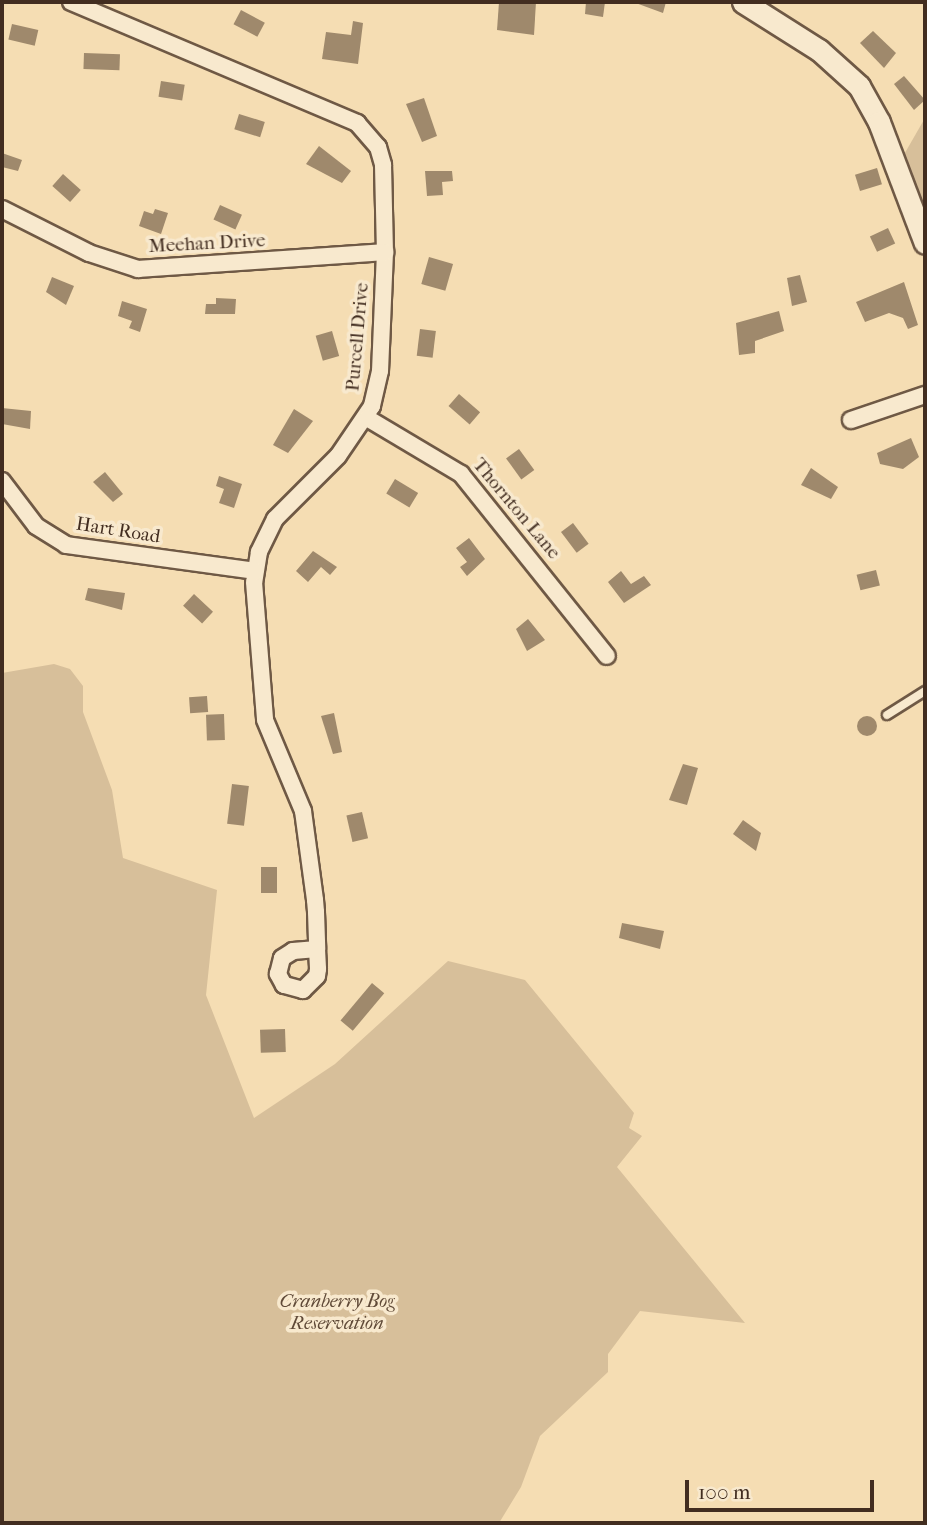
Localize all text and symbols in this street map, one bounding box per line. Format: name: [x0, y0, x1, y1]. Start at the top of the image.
street label: Meehan Drive: [148, 230, 266, 258]
street label: Purcell Drive: [342, 282, 374, 392]
street label: Thornton Lane: [467, 454, 565, 564]
street label: Hart Road: [74, 513, 162, 549]
park label: Cranberry Bog Reservation: [279, 1291, 395, 1335]
scale bar: [689, 1466, 878, 1510]
text: 100 m: [698, 1480, 751, 1504]

